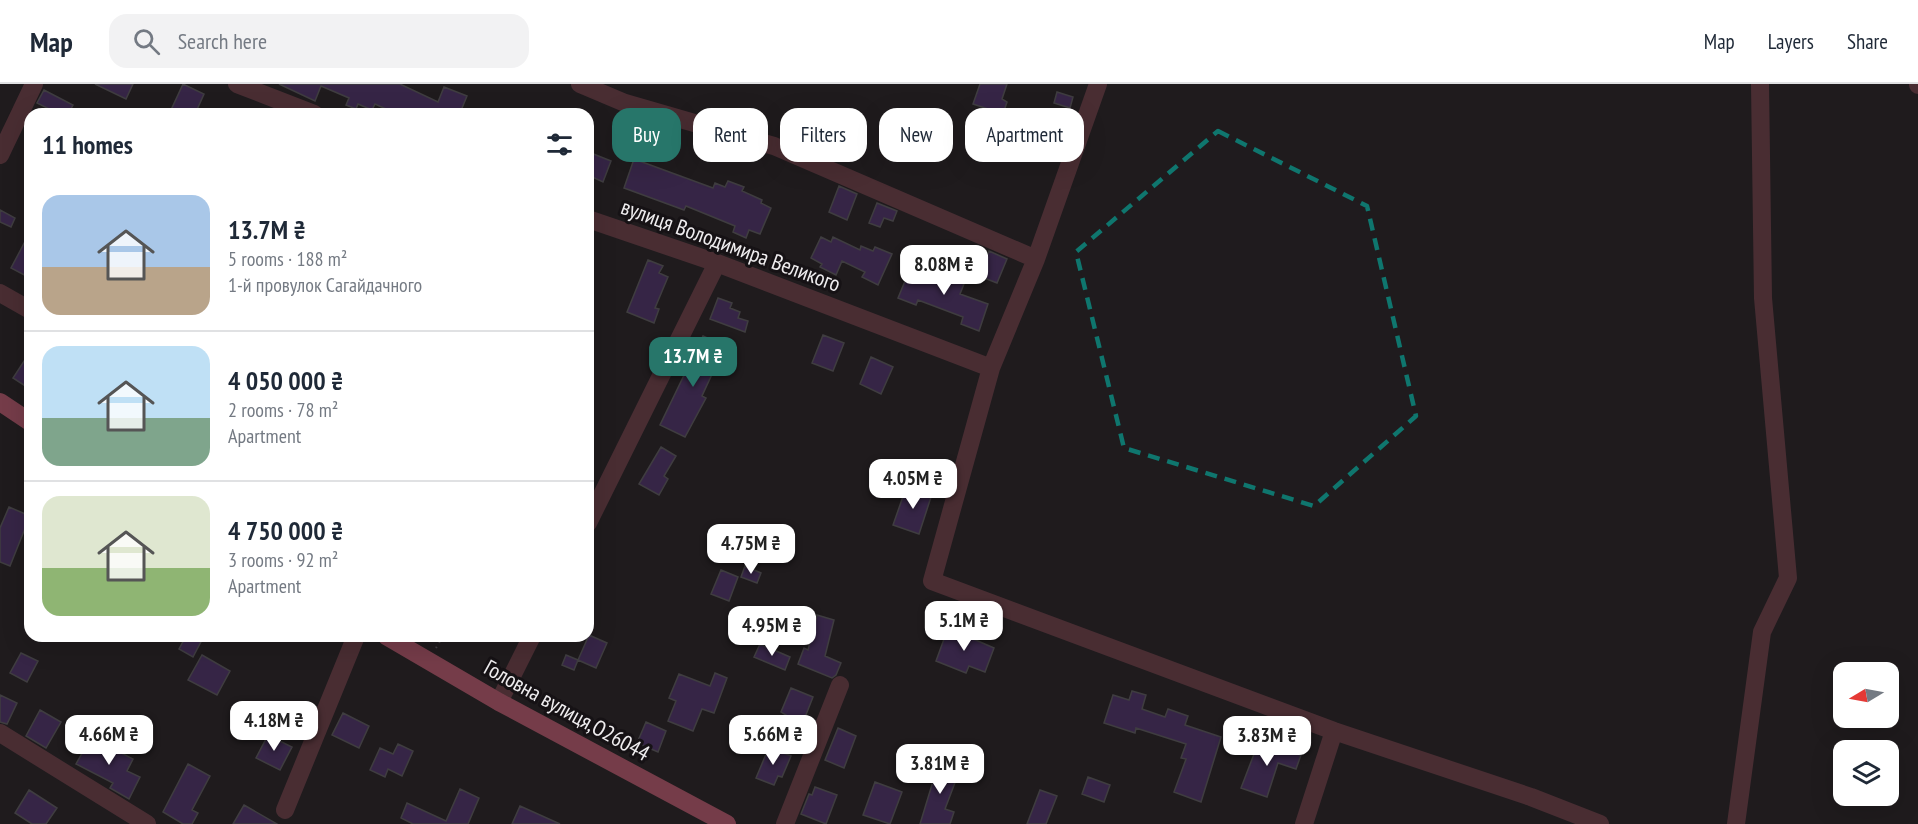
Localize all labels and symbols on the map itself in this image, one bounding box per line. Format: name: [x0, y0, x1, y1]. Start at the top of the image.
street label: вулиця Володимира Великого: [617, 192, 845, 298]
pin: 8.08M ₴: [889, 245, 999, 296]
pin: 13.7M ₴: [638, 337, 748, 388]
pin: 4.05M ₴: [858, 459, 968, 510]
pin: 4.75M ₴: [696, 524, 806, 575]
pin: 5.1M ₴: [915, 601, 1013, 652]
pin: 4.95M ₴: [717, 606, 827, 657]
street label: Головна вулиця,О26044: [479, 653, 655, 767]
north arrow: [1833, 662, 1899, 728]
pin: 4.18M ₴: [219, 701, 329, 752]
pin: 4.66M ₴: [54, 715, 164, 766]
pin: 5.66M ₴: [718, 715, 828, 766]
pin: 3.83M ₴: [1212, 716, 1322, 767]
pin: 3.81M ₴: [885, 744, 995, 795]

